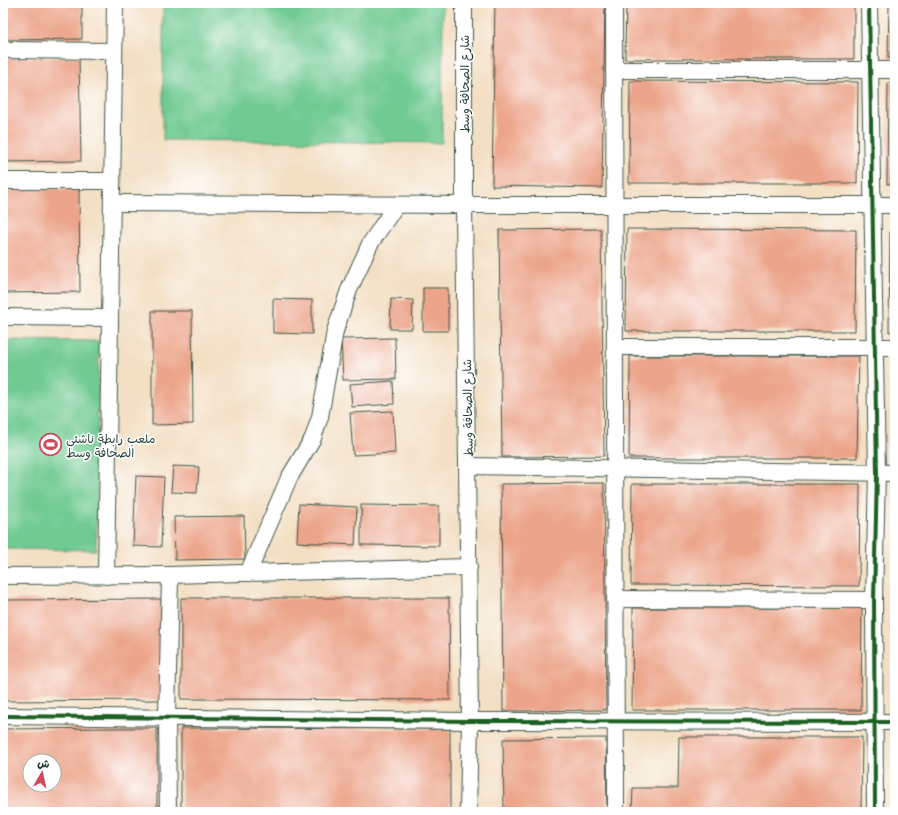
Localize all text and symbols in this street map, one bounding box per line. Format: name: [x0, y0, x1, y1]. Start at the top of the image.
street label: شارع الصحافة وسط: [455, 35, 474, 133]
street label: شارع الصحافة وسط: [457, 359, 478, 457]
place label: ملعب رابطة ناشئي الصحافة وسط: [66, 429, 155, 461]
sports icon: ملعب رابطة ناشئي الصحافة وسط: [37, 432, 63, 458]
north arrow: [22, 753, 62, 793]
text: ش: [36, 753, 51, 772]

